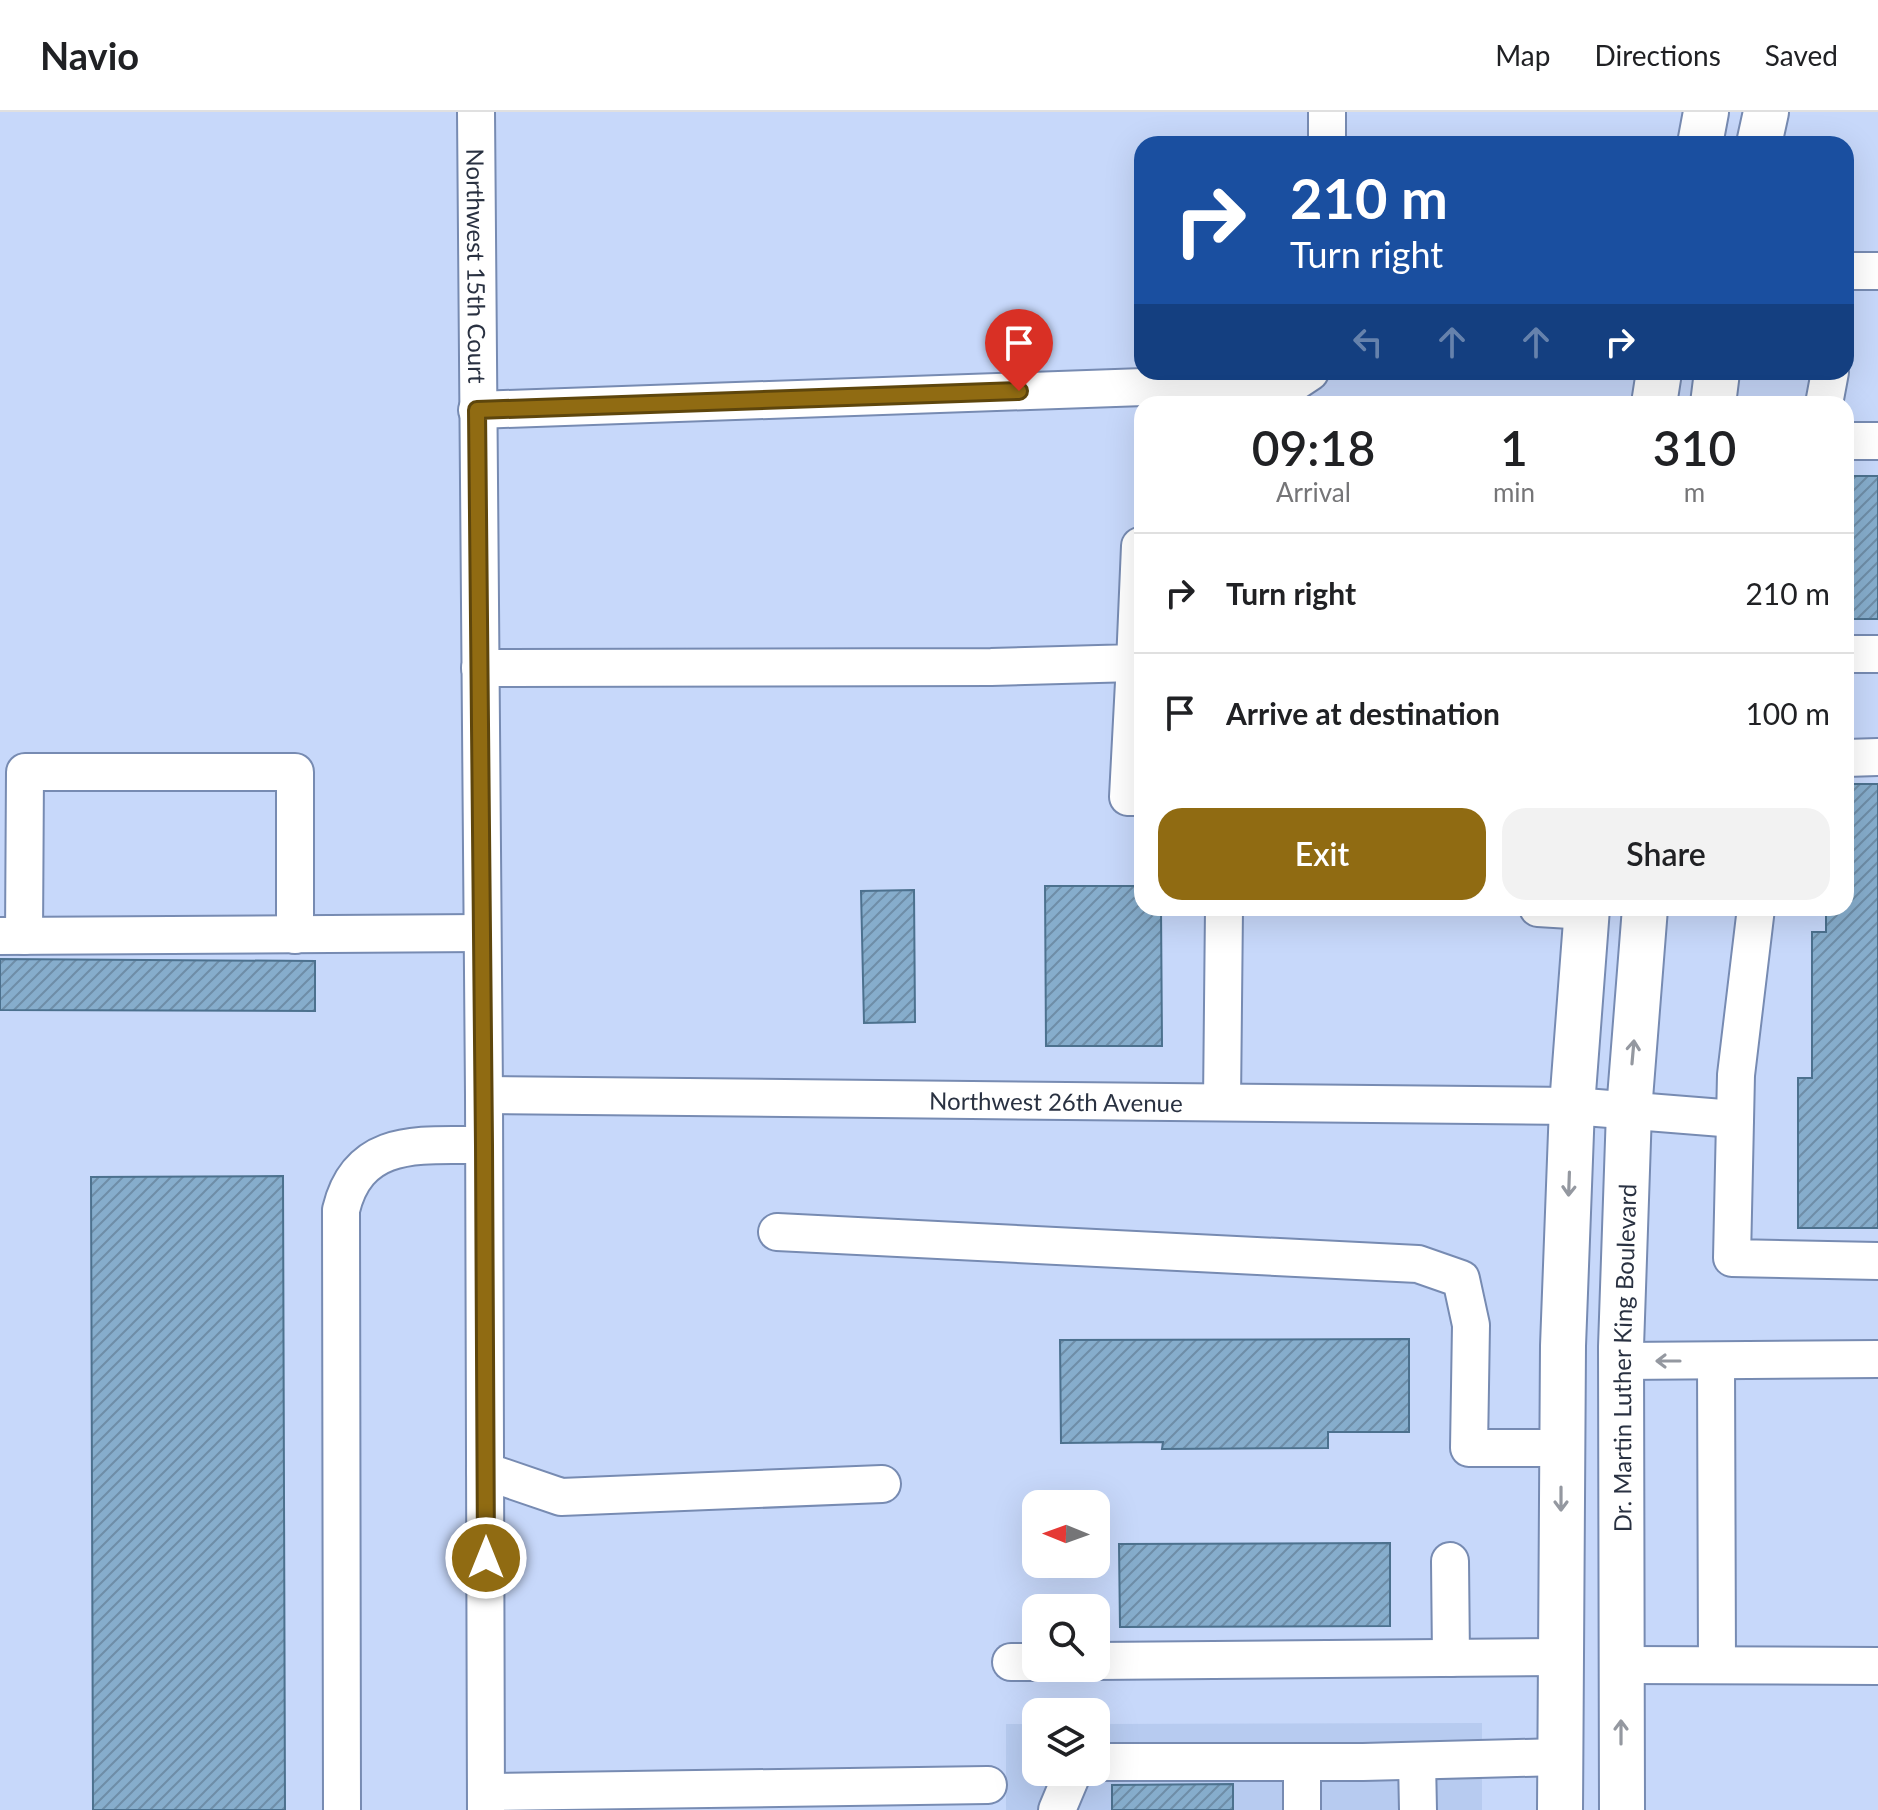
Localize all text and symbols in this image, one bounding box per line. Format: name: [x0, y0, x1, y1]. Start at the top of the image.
text: Navio: [40, 32, 139, 78]
text: Map: [1495, 38, 1550, 72]
text: Directions: [1594, 38, 1721, 72]
text: Saved: [1765, 38, 1838, 72]
street label: Northwest 15th Court: [462, 148, 493, 384]
text: 210 m: [1290, 164, 1448, 231]
icon: right: [1158, 168, 1262, 272]
text: Turn right: [1290, 232, 1443, 276]
pin: [985, 309, 1053, 391]
icon: left: [1346, 320, 1390, 364]
icon: ahead: [1430, 320, 1474, 364]
icon: ahead: [1514, 320, 1558, 364]
icon: right: [1598, 320, 1642, 364]
icon: arrive: [997, 321, 1041, 365]
text: 09:18: [1252, 419, 1375, 476]
text: 1: [1500, 419, 1528, 476]
text: 310: [1653, 419, 1736, 476]
text: Arrival: [1276, 476, 1351, 508]
text: min: [1493, 476, 1535, 508]
text: m: [1684, 476, 1705, 508]
icon: right: [1158, 571, 1202, 615]
text: Turn right: [1226, 575, 1356, 611]
text: 210 m: [1745, 575, 1830, 611]
icon: arrive: [1158, 691, 1202, 735]
text: Arrive at destination: [1226, 695, 1500, 731]
text: 100 m: [1745, 695, 1830, 731]
button: Exit: [1158, 808, 1486, 900]
button: Share: [1502, 808, 1830, 900]
one-way arrow: [1626, 1039, 1641, 1066]
street label: Northwest 26th Avenue: [929, 1085, 1183, 1117]
one-way arrow: [1562, 1170, 1577, 1197]
street label: Dr. Martin Luther King Boulevard: [1606, 1183, 1641, 1532]
one-way arrow: [1655, 1353, 1682, 1369]
one-way arrow: [1553, 1485, 1569, 1512]
north arrow: [1022, 1490, 1110, 1578]
map controls: [1022, 1490, 1110, 1786]
position arrow: [444, 1516, 528, 1600]
button: search: [1022, 1594, 1110, 1682]
button: layers: [1022, 1698, 1110, 1786]
one-way arrow: [1613, 1719, 1629, 1746]

